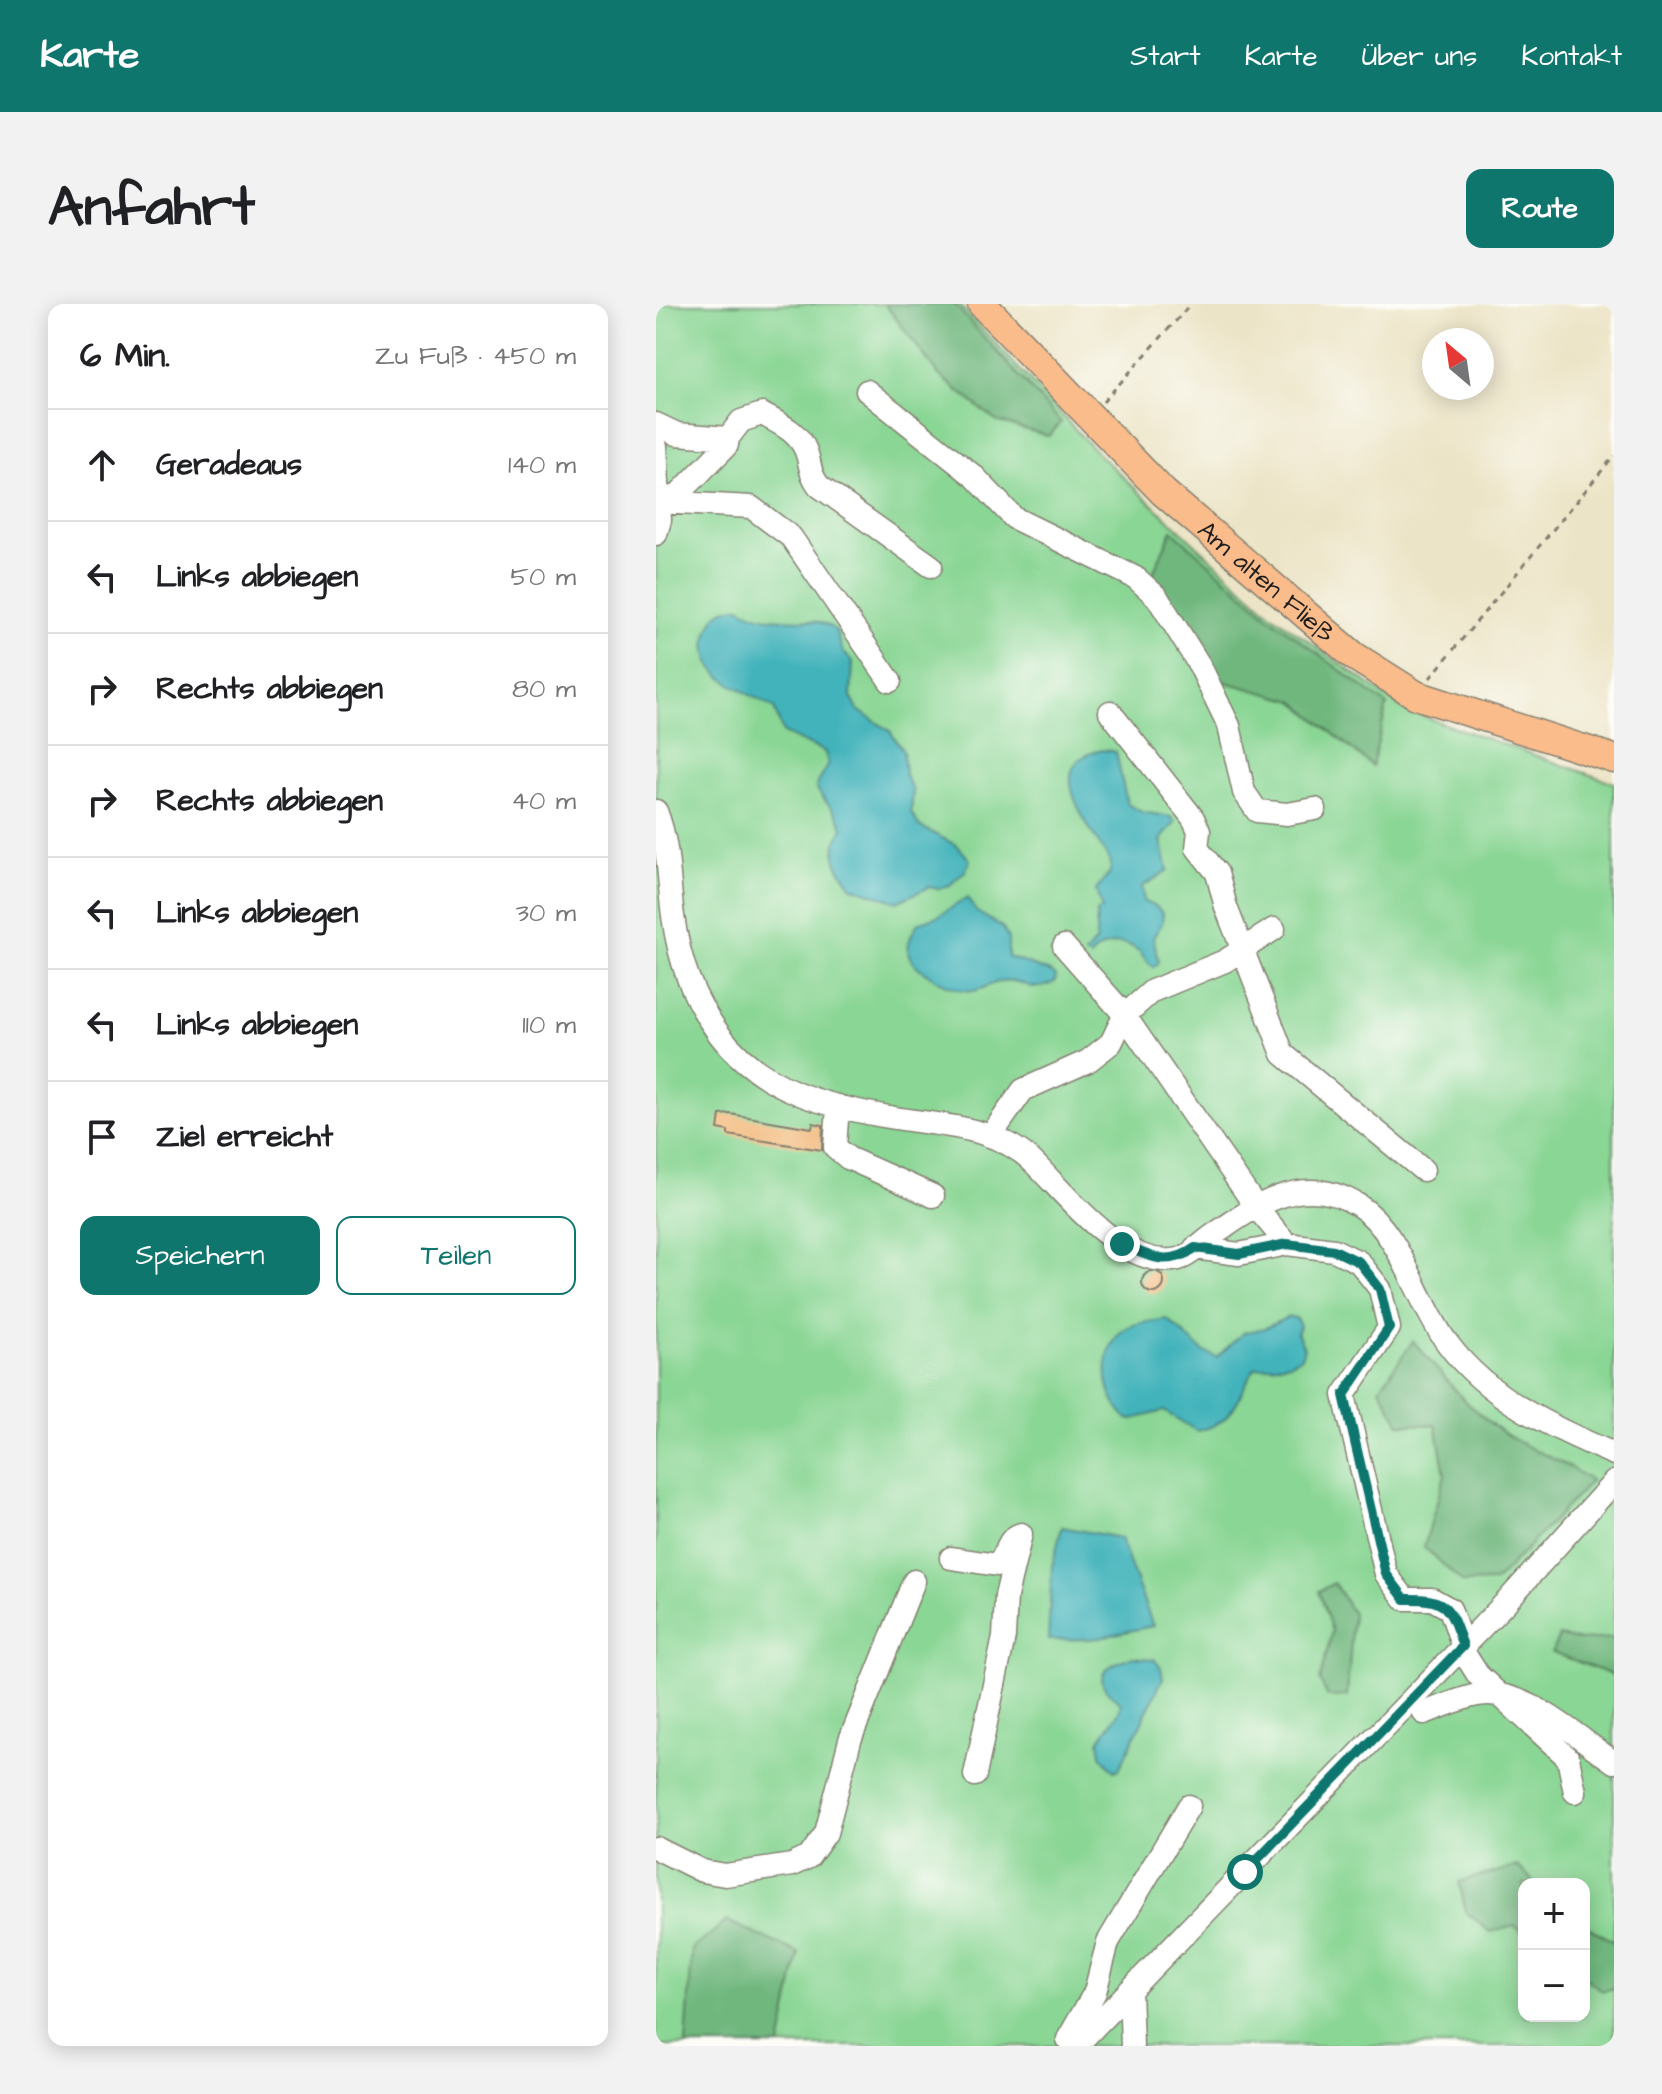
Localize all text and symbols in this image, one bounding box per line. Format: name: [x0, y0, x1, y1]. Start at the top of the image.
text: Karte: [40, 30, 139, 82]
text: Start: [1130, 37, 1201, 76]
text: Karte: [1245, 37, 1318, 76]
text: Über uns: [1362, 37, 1477, 76]
text: Kontakt: [1521, 37, 1622, 76]
text: Anfahrt: [48, 169, 255, 247]
button: Route: [1466, 169, 1614, 248]
north arrow: [1422, 328, 1494, 400]
text: 6 Min.: [80, 332, 170, 380]
text: Zu Fuß · 450 m: [375, 338, 576, 374]
icon: ahead: [80, 443, 124, 487]
text: Geradeaus: [156, 444, 302, 486]
text: 140 m: [508, 447, 576, 483]
street label: Am alten Fließ: [1190, 513, 1343, 651]
icon: left: [80, 555, 124, 599]
text: Links abbiegen: [156, 556, 358, 598]
text: 50 m: [511, 559, 576, 595]
icon: right: [80, 667, 124, 711]
text: Rechts abbiegen: [156, 668, 383, 710]
text: 80 m: [512, 671, 576, 707]
icon: right: [80, 779, 124, 823]
text: Rechts abbiegen: [156, 780, 383, 822]
text: 40 m: [511, 783, 576, 819]
icon: left: [80, 891, 124, 935]
text: Links abbiegen: [156, 892, 358, 934]
text: 30 m: [516, 895, 576, 931]
icon: left: [80, 1003, 124, 1047]
text: Links abbiegen: [156, 1004, 358, 1046]
text: 110 m: [522, 1007, 576, 1043]
icon: arrive: [80, 1115, 124, 1159]
text: Ziel erreicht: [156, 1116, 333, 1158]
button: Speichern: [80, 1216, 320, 1295]
button: Teilen: [336, 1216, 576, 1295]
route end: [1104, 1226, 1140, 1262]
route start: [1227, 1854, 1263, 1890]
map controls: [1518, 1878, 1590, 2022]
button: +: [1518, 1878, 1590, 1950]
button: −: [1518, 1950, 1590, 2022]

